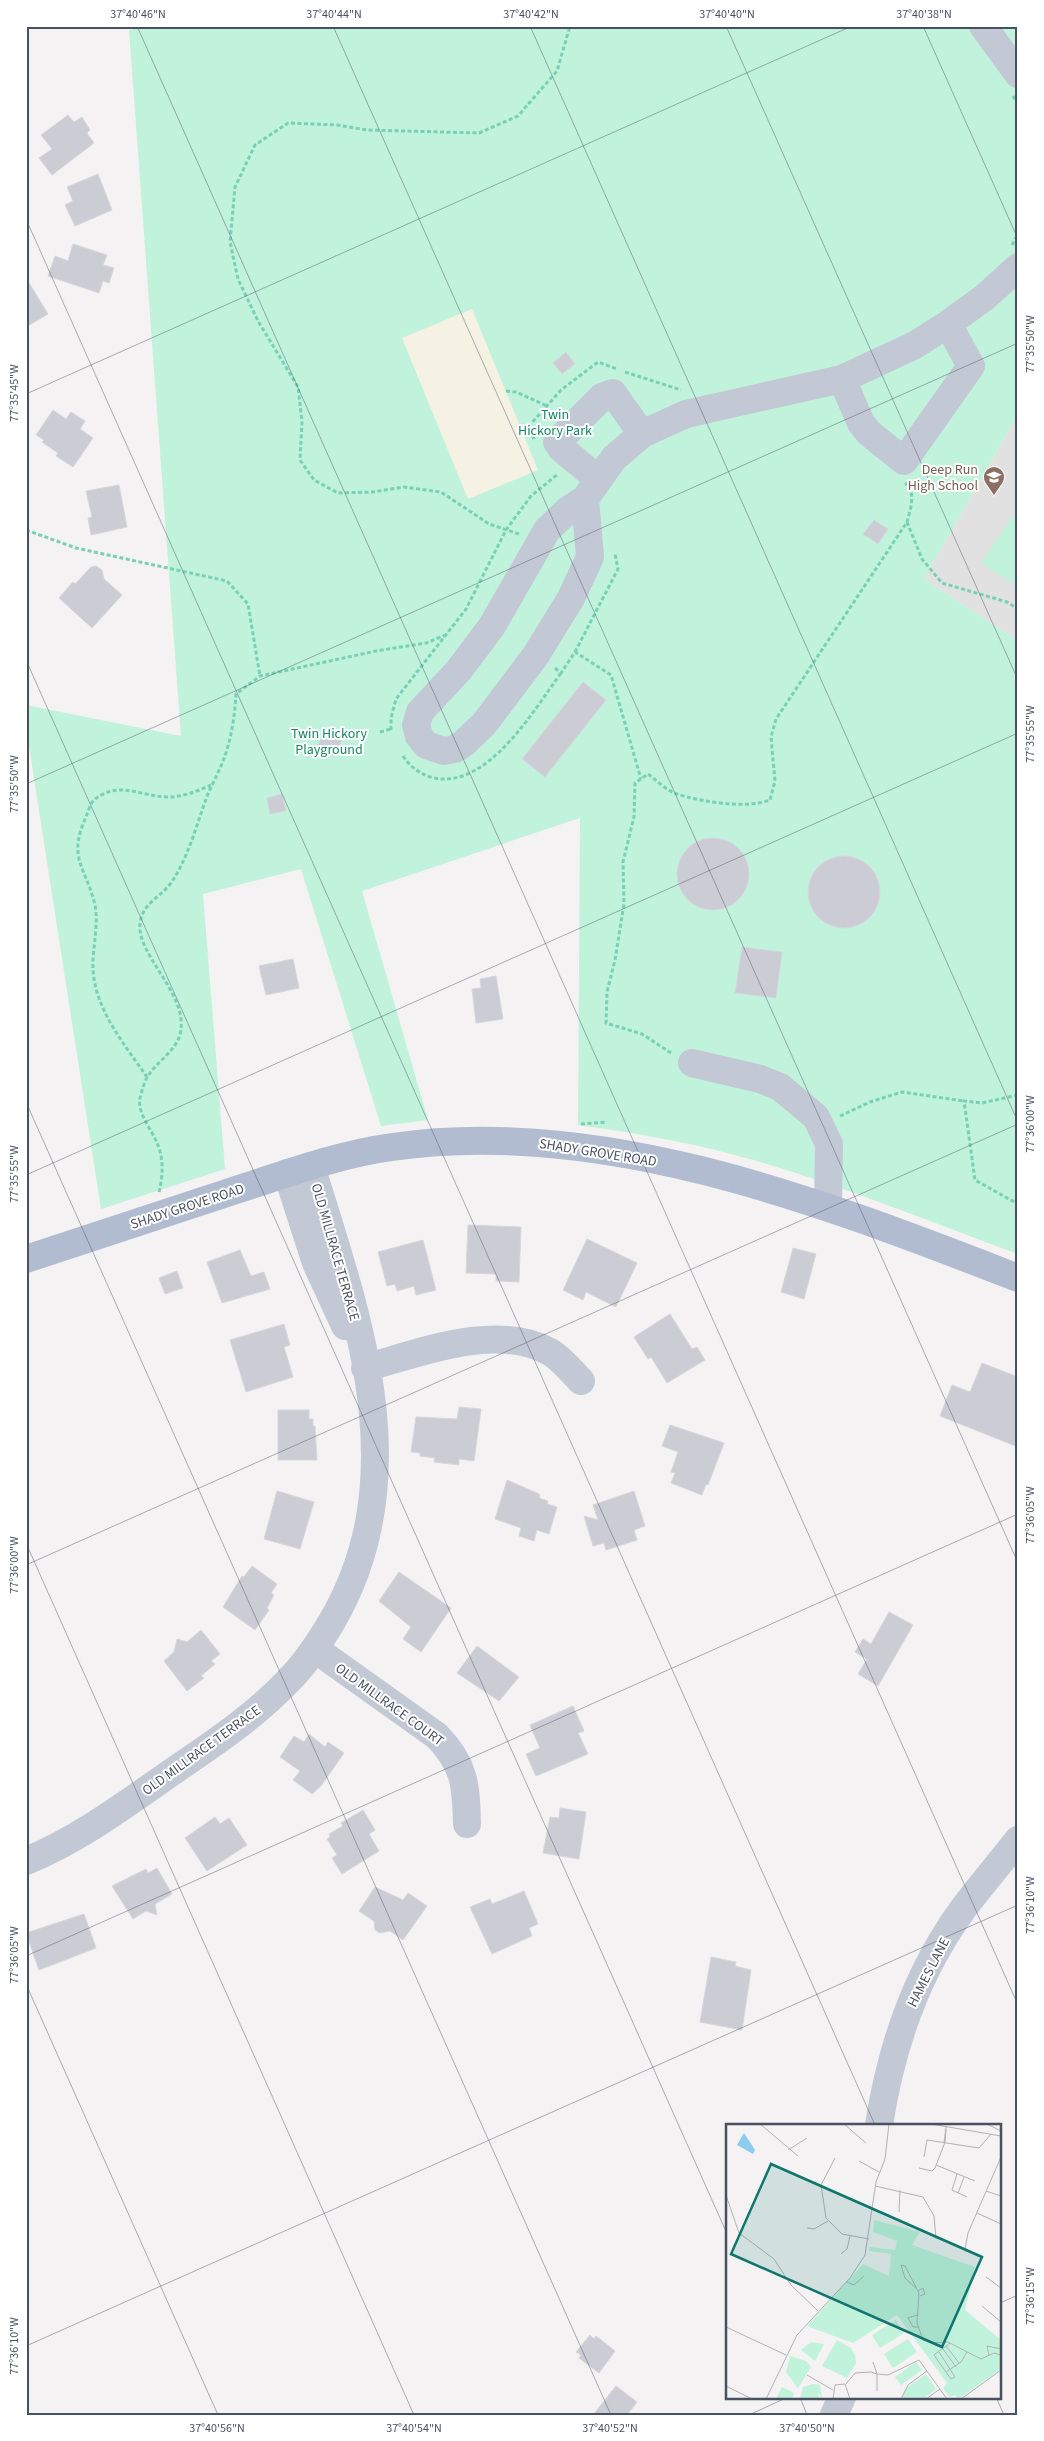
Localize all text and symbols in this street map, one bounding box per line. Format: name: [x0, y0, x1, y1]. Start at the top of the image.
text: 37°40'46"N: [110, 6, 166, 23]
text: 37°40'44"N: [306, 6, 362, 23]
text: 37°40'42"N: [503, 6, 559, 23]
text: 37°40'40"N: [699, 6, 755, 23]
text: 37°40'38"N: [896, 6, 952, 23]
text: 77°35'50"W: [1022, 315, 1039, 373]
text: 77°35'45"W: [6, 364, 23, 422]
park label: Twin Hickory Park: [518, 405, 592, 441]
place label: Deep Run High School: [908, 460, 978, 496]
school or university icon: Deep Run High School: [982, 465, 1006, 496]
text: 77°35'55"W: [1022, 705, 1039, 763]
park label: Twin Hickory Playground: [291, 724, 367, 760]
text: 77°35'50"W: [6, 755, 23, 813]
text: 77°36'00"W: [1022, 1095, 1039, 1153]
street label: SHADY GROVE ROAD: [538, 1134, 658, 1172]
text: 77°35'55"W: [6, 1145, 23, 1203]
street label: SHADY GROVE ROAD: [128, 1179, 247, 1235]
street label: OLD MILLRACE TERRACE: [306, 1181, 364, 1323]
text: 77°36'05"W: [1022, 1486, 1039, 1544]
text: 77°36'00"W: [6, 1536, 23, 1594]
street label: OLD MILLRACE COURT: [331, 1659, 448, 1751]
street label: OLD MILLRACE TERRACE: [138, 1701, 265, 1801]
text: 77°36'10"W: [1022, 1876, 1039, 1934]
text: 77°36'05"W: [6, 1926, 23, 1984]
street label: HAMES LANE: [903, 1934, 955, 2011]
inset map: [726, 2124, 1002, 2398]
text: 77°36'15"W: [1022, 2267, 1039, 2325]
text: 77°36'10"W: [6, 2317, 23, 2375]
text: 37°40'56"N: [189, 2420, 245, 2437]
text: 37°40'54"N: [386, 2420, 442, 2437]
text: 37°40'52"N: [582, 2420, 638, 2437]
text: 37°40'50"N: [779, 2420, 835, 2437]

